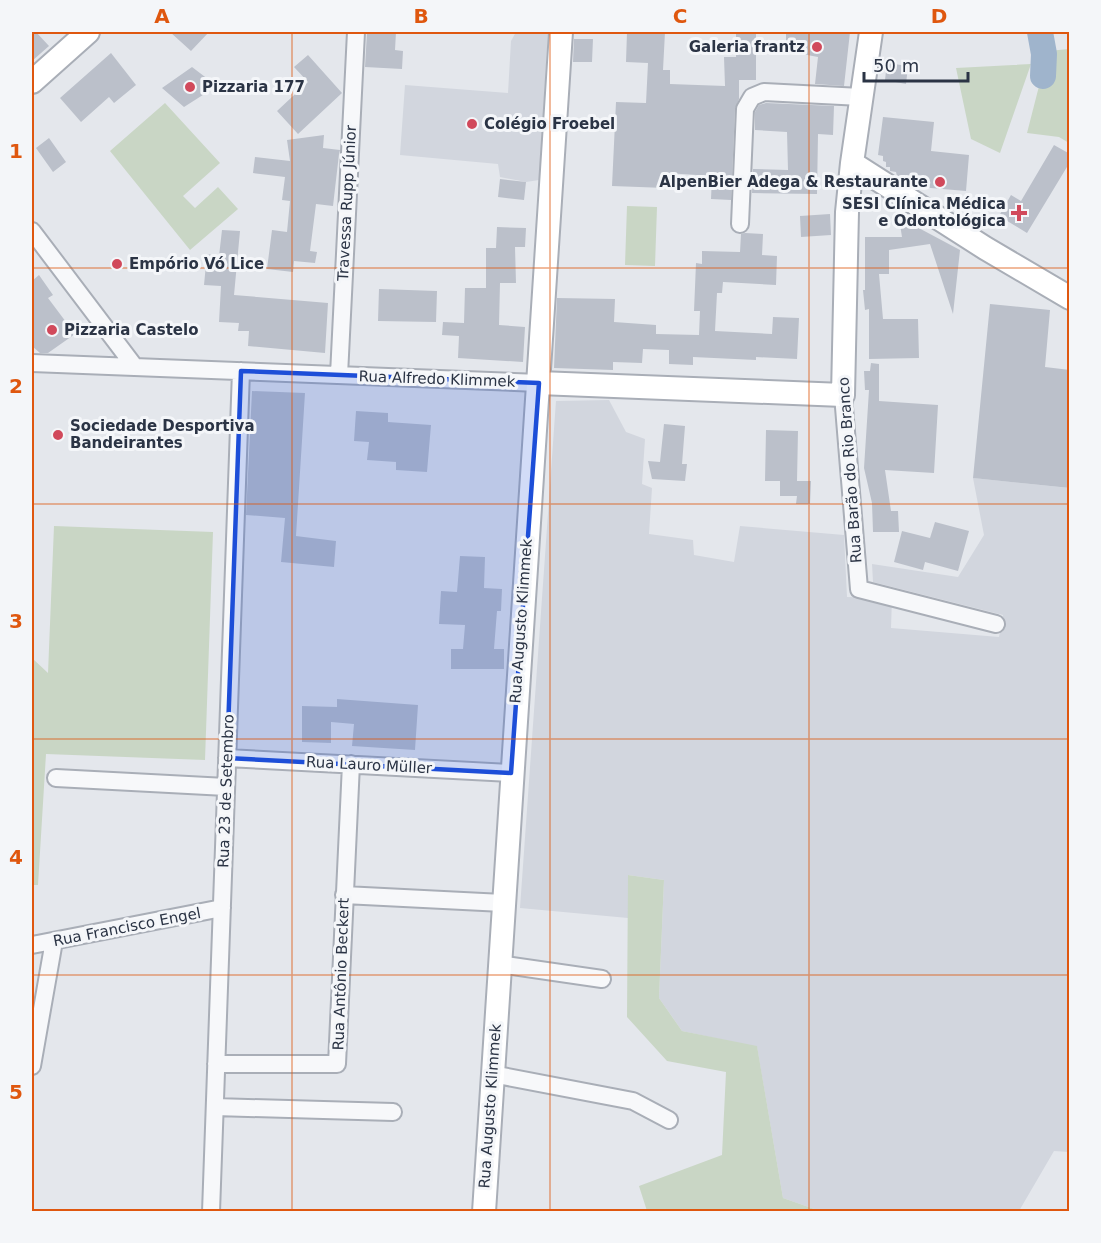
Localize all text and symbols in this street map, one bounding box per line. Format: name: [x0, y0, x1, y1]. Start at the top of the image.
text: A: [154, 4, 170, 28]
text: B: [413, 4, 429, 28]
text: C: [673, 4, 687, 28]
text: D: [931, 4, 947, 28]
place label: Galeria frantz: [689, 38, 805, 56]
marker: Galeria frantz: [810, 40, 824, 54]
scale bar: [864, 45, 968, 83]
text: 50 m: [873, 55, 919, 76]
place label: Pizzaria 177: [202, 78, 305, 96]
marker: Pizzaria 177: [183, 80, 197, 94]
place label: Colégio Froebel: [484, 115, 615, 133]
marker: Colégio Froebel: [465, 117, 479, 131]
street label: Travessa Rupp Júnior: [334, 124, 360, 282]
text: 1: [9, 139, 23, 163]
place label: AlpenBier Adega & Restaurante: [659, 173, 928, 191]
marker: AlpenBier Adega & Restaurante: [933, 175, 947, 189]
place label: SESI Clínica Médica e Odontológica: [842, 195, 1006, 230]
marker: SESI Clínica Médica e Odontológica: [1010, 204, 1028, 222]
place label: Empório Vó Lice: [129, 255, 264, 273]
marker: Empório Vó Lice: [110, 257, 124, 271]
place label: Pizzaria Castelo: [64, 321, 198, 339]
marker: Pizzaria Castelo: [45, 323, 59, 337]
street label: Rua Alfredo Klimmek: [358, 367, 516, 391]
text: 2: [9, 374, 23, 398]
street label: Rua Barão do Rio Branco: [835, 376, 865, 564]
place label: Sociedade Desportiva Bandeirantes: [70, 417, 255, 452]
marker: Sociedade Desportiva Bandeirantes: [51, 428, 65, 442]
street label: Rua Augusto Klimmek: [506, 538, 536, 704]
text: 3: [9, 609, 23, 633]
street label: Rua 23 de Setembro: [214, 714, 238, 868]
street label: Rua Lauro Müller: [305, 753, 433, 777]
text: 4: [9, 845, 23, 869]
street label: Rua Antônio Beckert: [329, 897, 353, 1051]
street label: Rua Francisco Engel: [52, 904, 202, 950]
street label: Rua Augusto Klimmek: [475, 1023, 505, 1189]
text: 5: [9, 1080, 23, 1104]

